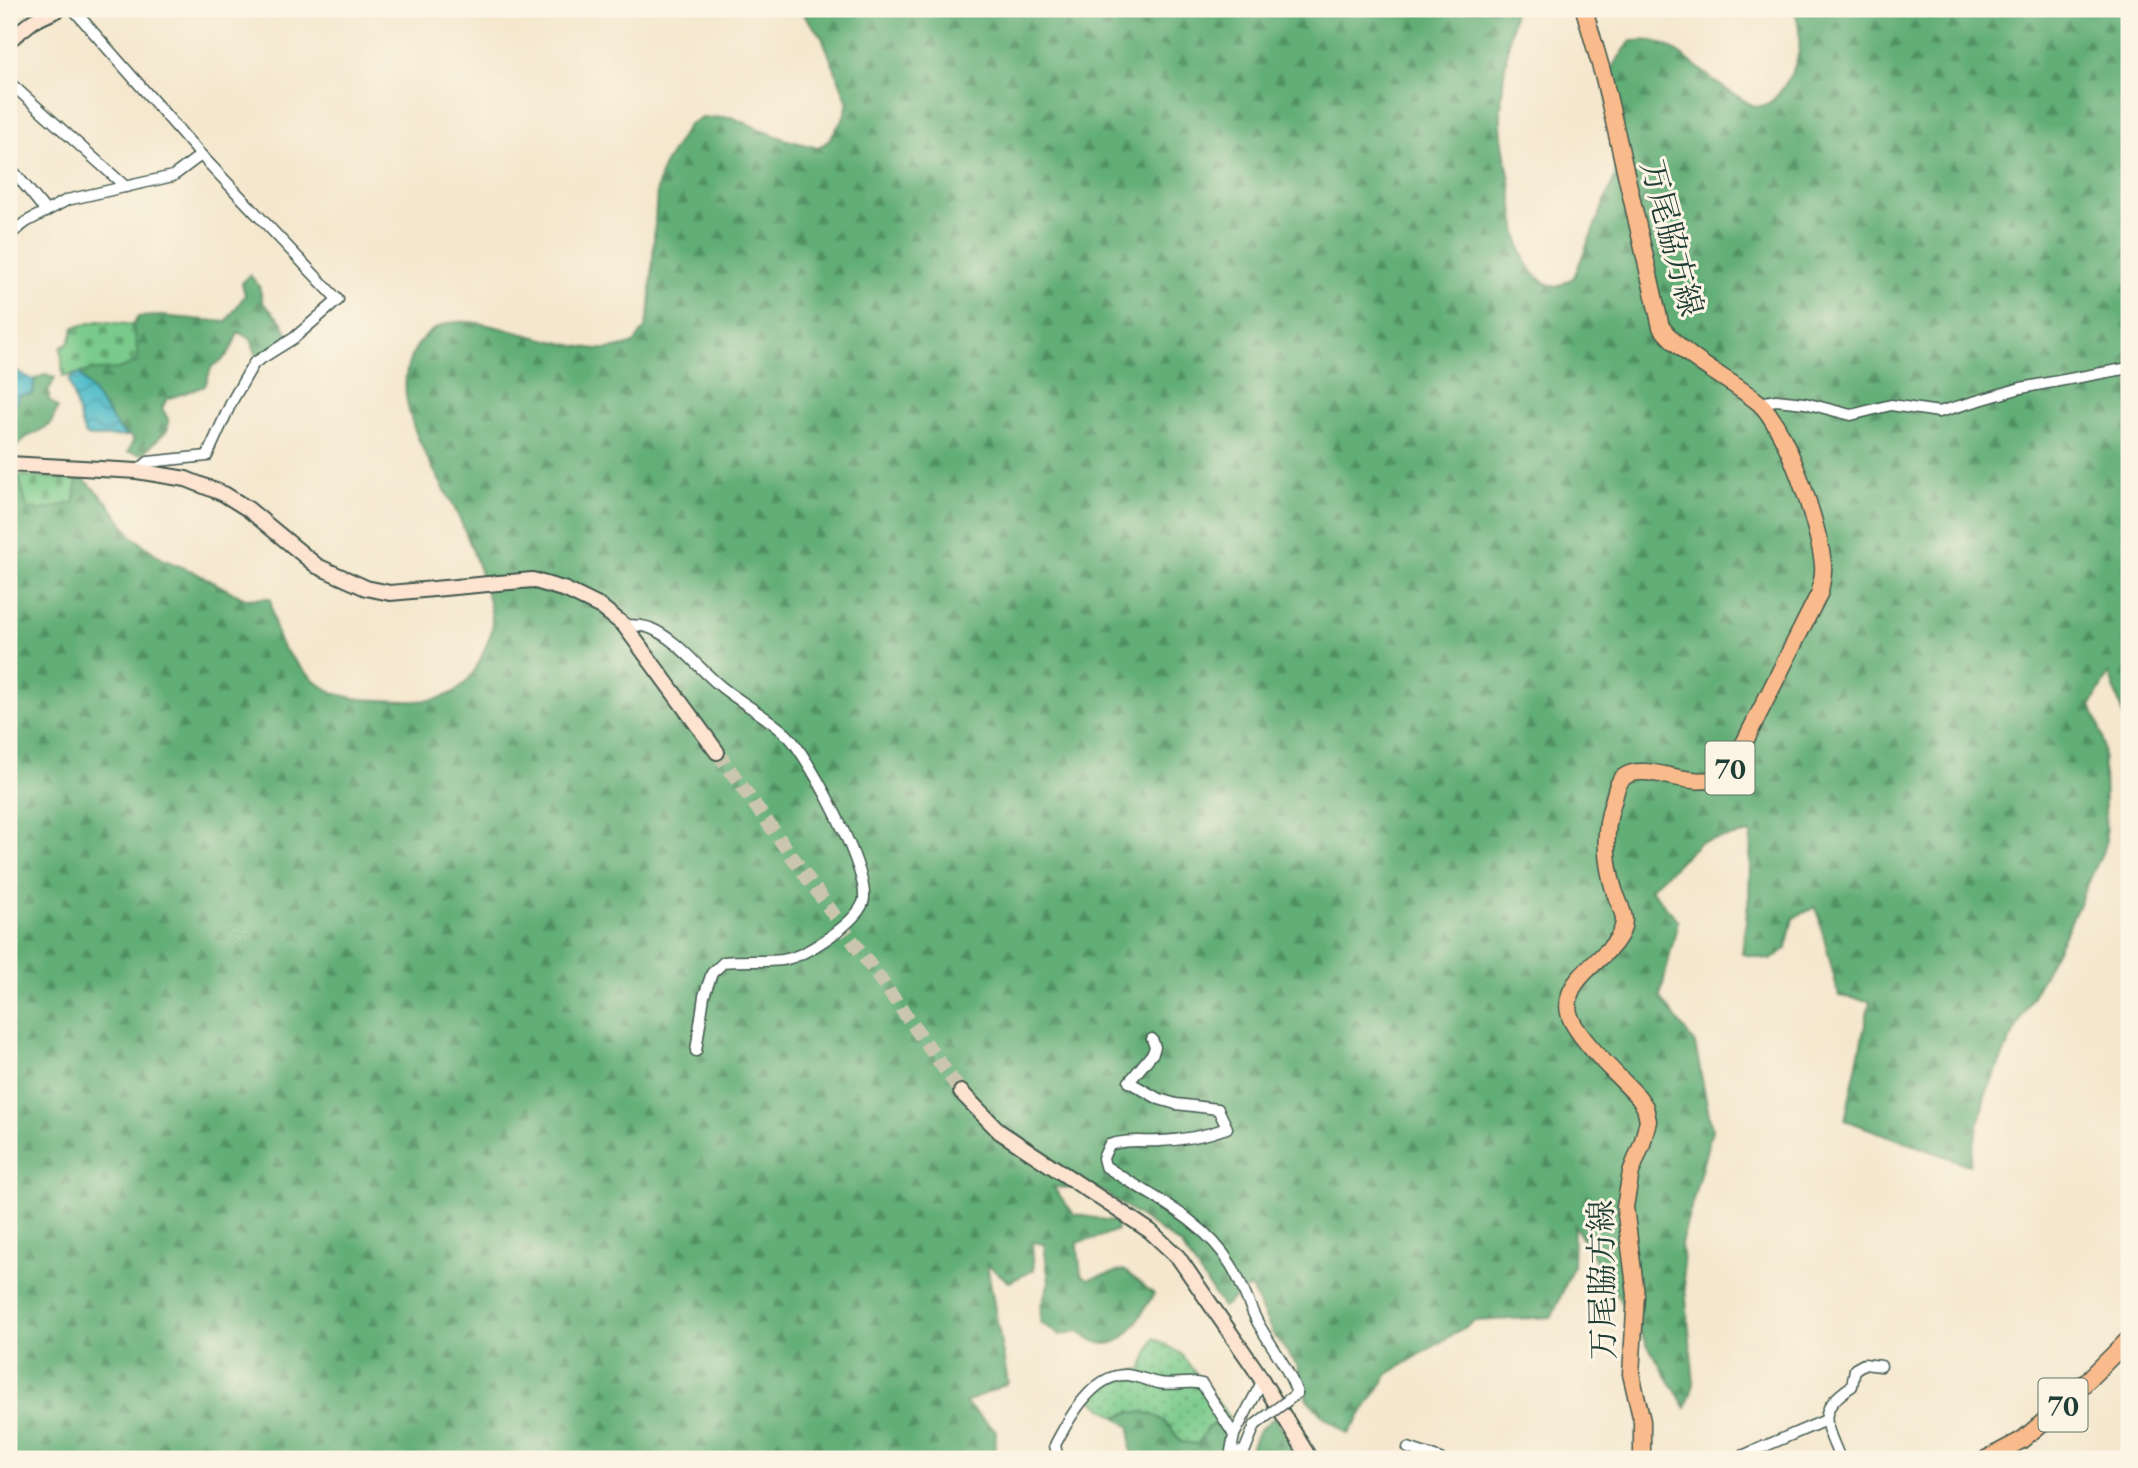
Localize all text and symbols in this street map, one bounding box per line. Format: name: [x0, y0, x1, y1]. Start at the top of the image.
street label: 万尾脇方線: [1631, 155, 1713, 321]
road number: 70: [1706, 741, 1754, 794]
street label: 万尾脇方線: [1580, 1200, 1624, 1360]
road number: 70: [2038, 1378, 2088, 1432]

